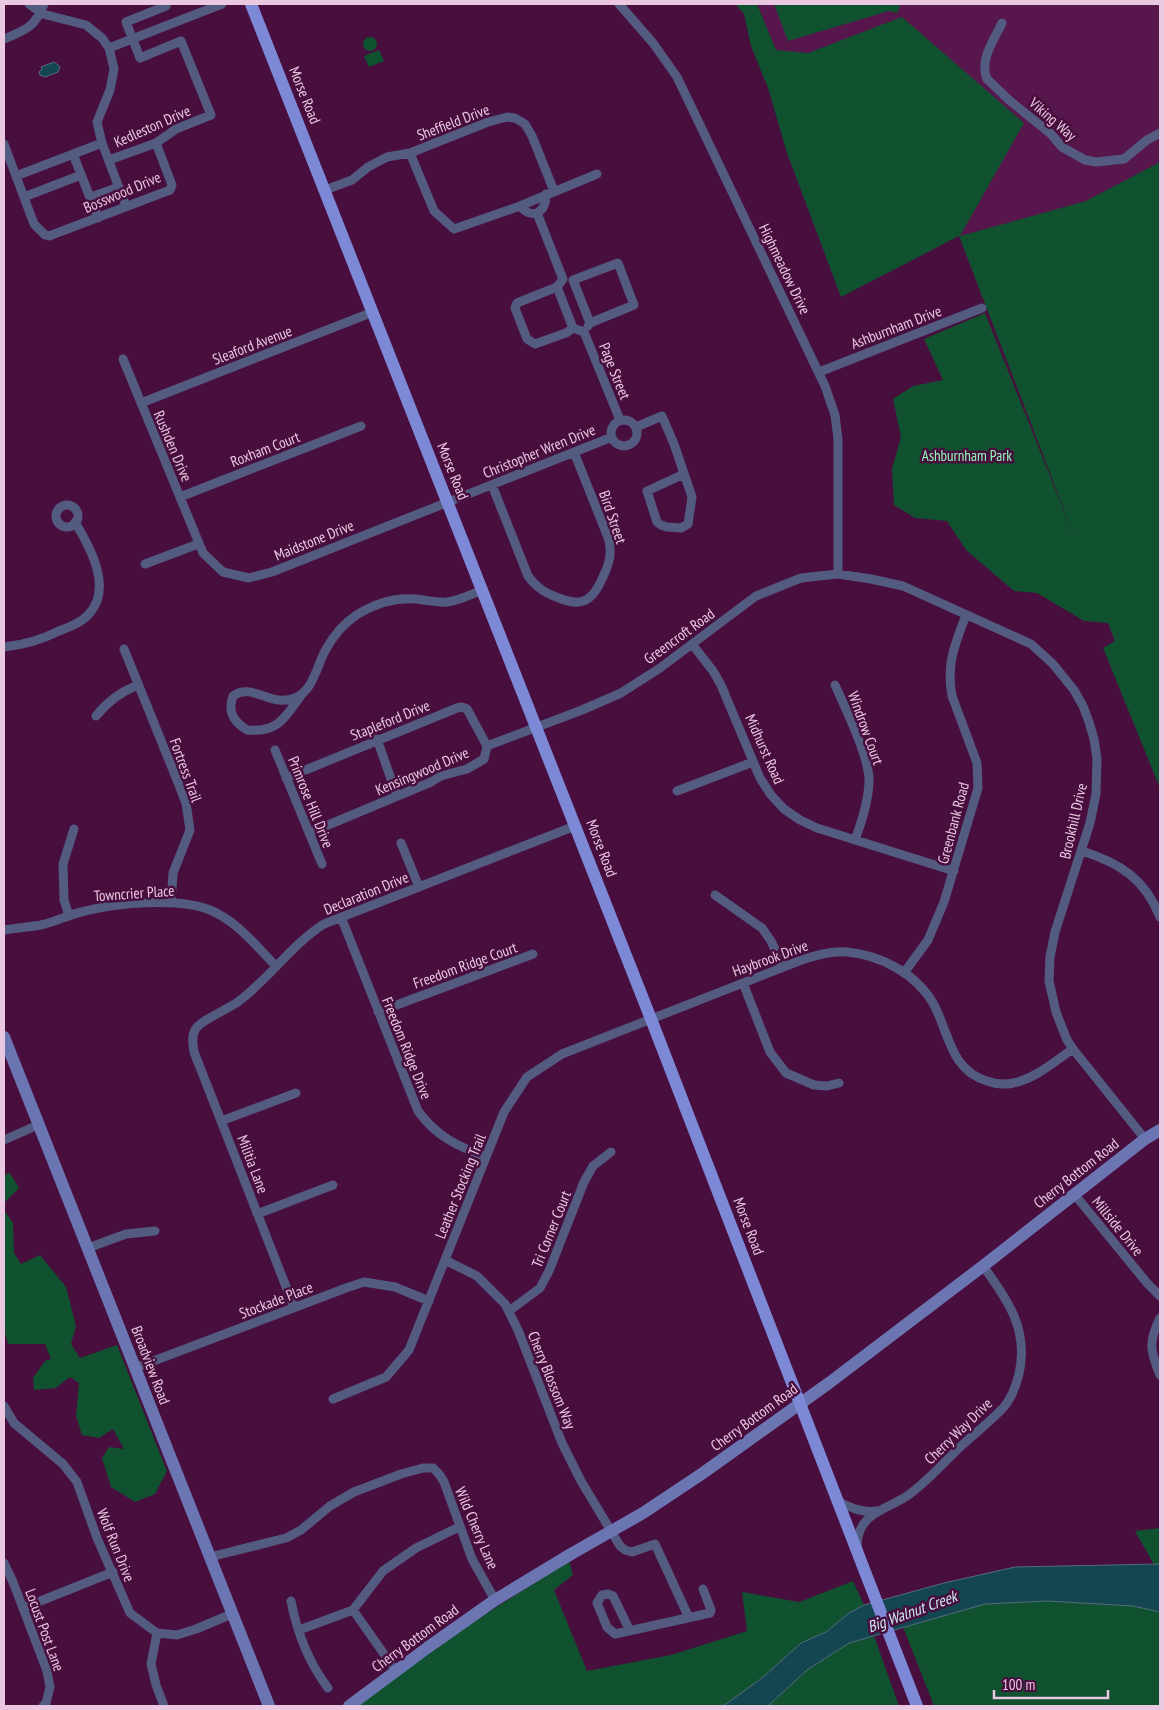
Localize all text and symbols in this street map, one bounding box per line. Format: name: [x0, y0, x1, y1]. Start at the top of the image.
street label: Morse Road: [285, 64, 325, 126]
street label: Viking Way: [1025, 93, 1081, 145]
street label: Sheffield Drive: [414, 99, 492, 145]
street label: Kedleston Drive: [111, 101, 193, 151]
street label: Bosswood Drive: [80, 167, 164, 217]
street label: Highmeadow Drive: [755, 221, 815, 317]
street label: Ashburnham Drive: [848, 301, 944, 353]
street label: Sleaford Avenue: [210, 321, 294, 369]
street label: Page Street: [595, 340, 635, 402]
street label: Rushden Drive: [150, 408, 196, 484]
street label: Christopher Wren Drive: [480, 420, 598, 482]
street label: Roxham Court: [228, 427, 302, 471]
street label: Morse Road: [433, 440, 473, 502]
park label: Ashburnham Park: [922, 446, 1012, 465]
street label: Bird Street: [595, 488, 631, 546]
street label: Maidstone Drive: [271, 515, 357, 565]
street label: Greencroft Road: [640, 604, 718, 668]
street label: Windrow Court: [844, 689, 888, 767]
street label: Stapleford Drive: [347, 695, 433, 745]
street label: Midhurst Road: [741, 711, 789, 787]
street label: Fortress Trail: [166, 735, 207, 805]
street label: Kensingwood Drive: [372, 743, 472, 799]
street label: Primrose Hill Drive: [284, 753, 338, 851]
street label: Greenbank Road: [933, 780, 973, 866]
street label: Brookhill Drive: [1055, 781, 1091, 861]
street label: Morse Road: [582, 817, 622, 879]
street label: Declaration Drive: [321, 867, 411, 919]
street label: Towncrier Place: [93, 881, 175, 905]
street label: Haybrook Drive: [730, 936, 810, 980]
street label: Freedom Ridge Court: [410, 937, 520, 993]
street label: Freedom Ridge Drive: [378, 994, 436, 1102]
street label: Leather Stocking Trail: [430, 1130, 490, 1241]
street label: Militia Lane: [233, 1132, 273, 1196]
street label: Cherry Bottom Road: [1030, 1134, 1122, 1212]
street label: Tri Corner Court: [527, 1188, 575, 1270]
street label: Millside Drive: [1088, 1192, 1148, 1260]
street label: Morse Road: [729, 1195, 769, 1257]
street label: Stockade Place: [236, 1277, 316, 1323]
street label: Broadview Road: [127, 1323, 175, 1407]
street label: Cherry Blossom Way: [524, 1328, 580, 1432]
street label: Cherry Bottom Road: [707, 1379, 801, 1455]
street label: Cherry Way Drive: [920, 1394, 996, 1468]
street label: Wild Cherry Lane: [451, 1484, 503, 1572]
street label: Wolf Run Drive: [93, 1506, 139, 1584]
water label: Big Walnut Creek: [864, 1585, 961, 1636]
street label: Locust Post Lane: [21, 1586, 69, 1674]
street label: Cherry Bottom Road: [368, 1600, 462, 1676]
scale bar: [994, 1668, 1108, 1700]
text: 100 m: [1002, 1675, 1035, 1694]

